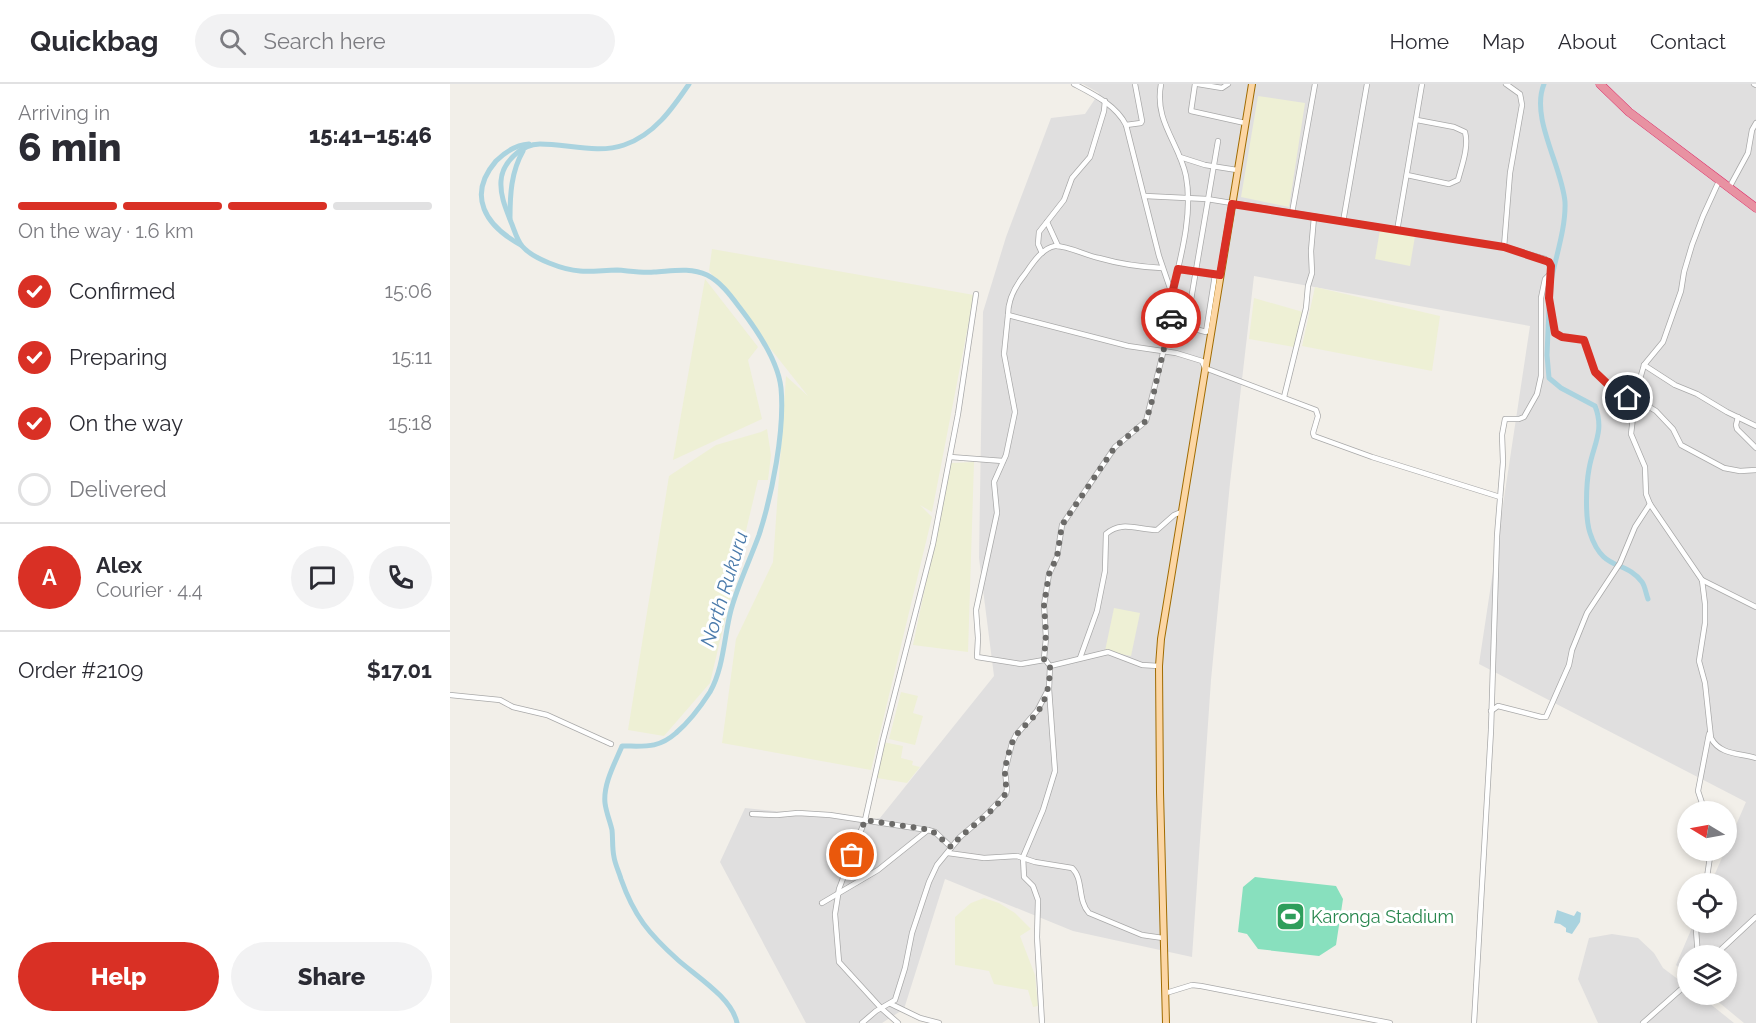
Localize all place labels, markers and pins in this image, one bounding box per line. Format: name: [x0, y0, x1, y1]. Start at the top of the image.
pin: [1602, 372, 1653, 423]
pin: [826, 829, 877, 880]
sports icon: Karonga Stadium: [1274, 900, 1306, 932]
place label: Karonga Stadium: [1311, 906, 1454, 927]

